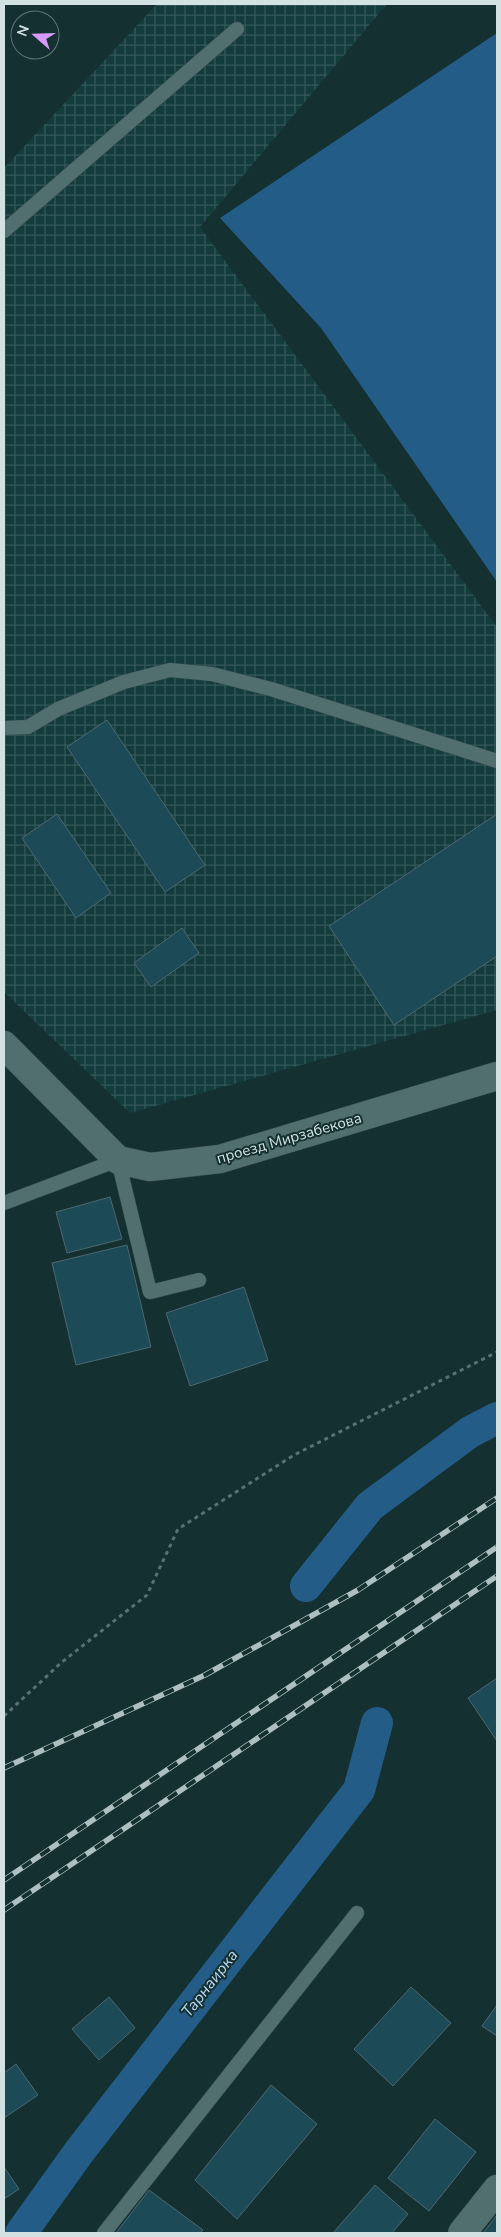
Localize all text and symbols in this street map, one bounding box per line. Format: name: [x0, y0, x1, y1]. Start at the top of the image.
north arrow: [10, 10, 60, 60]
text: N: [13, 23, 34, 39]
street label: проезд Мирзабекова: [214, 1108, 364, 1168]
water label: Тарнаирка: [176, 1945, 243, 2022]

